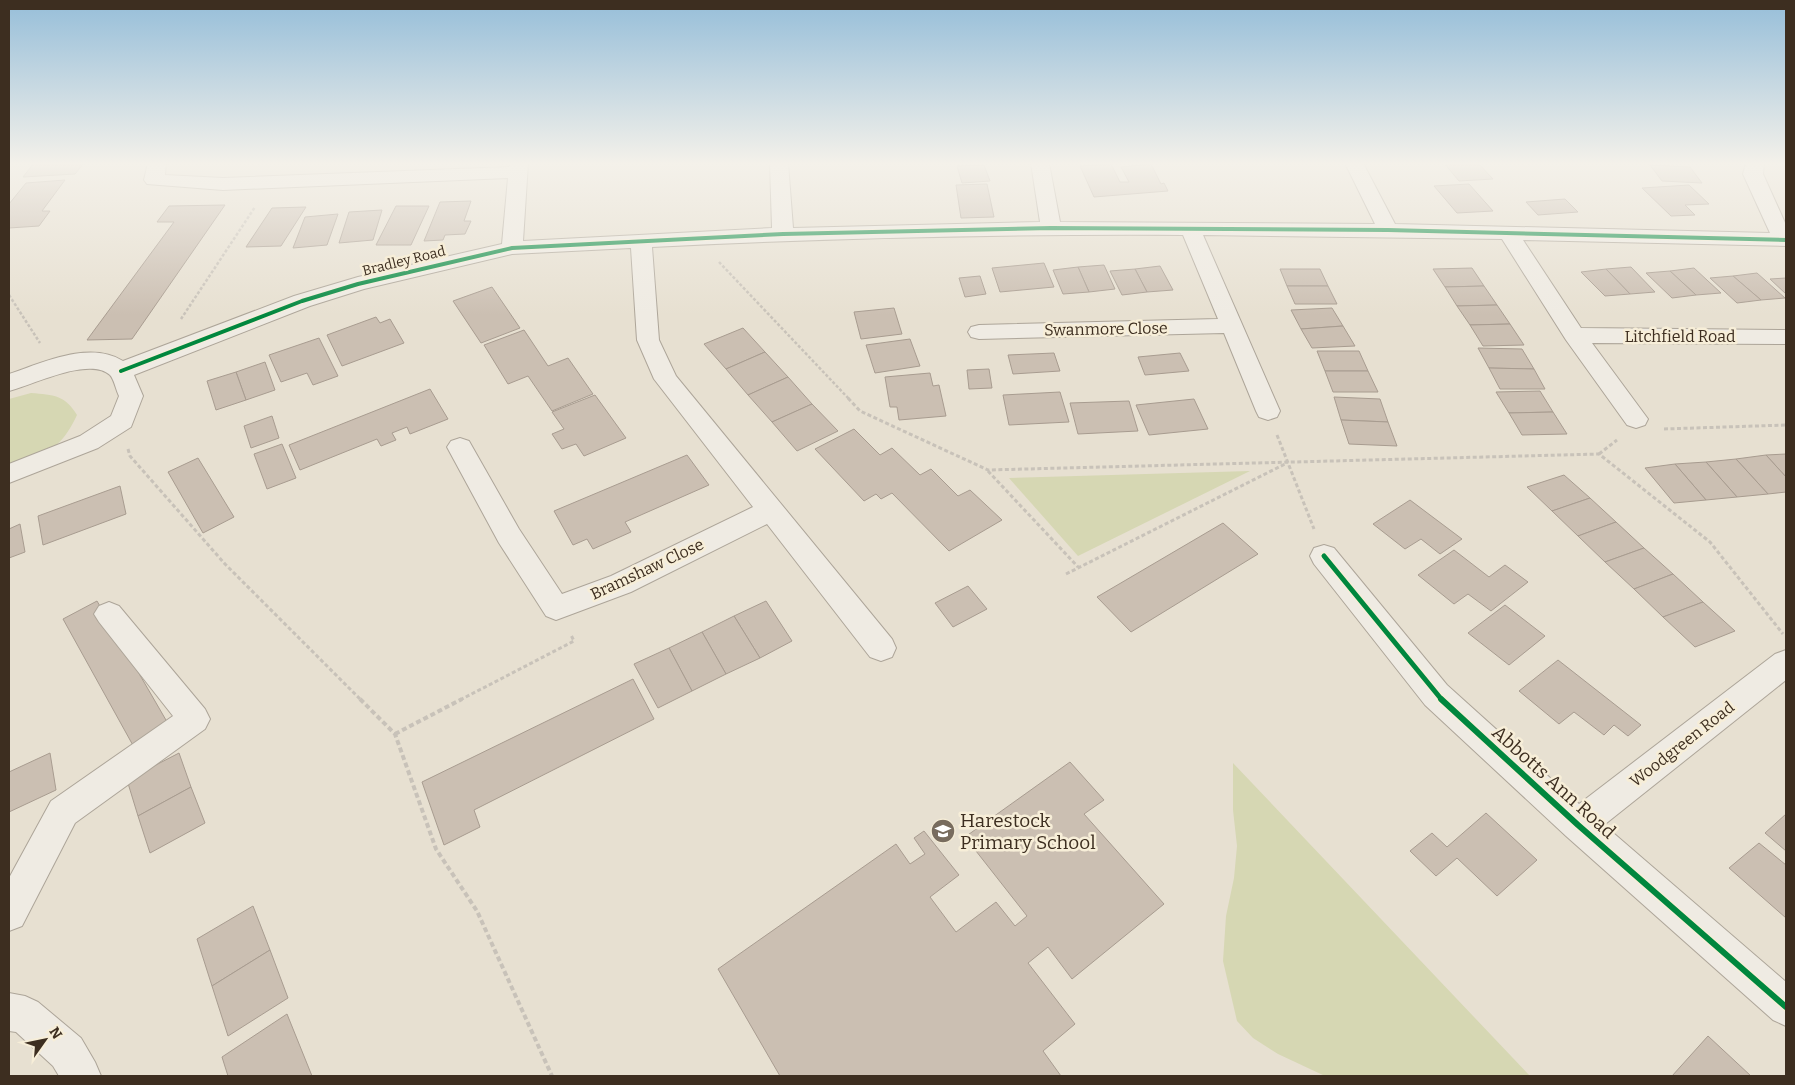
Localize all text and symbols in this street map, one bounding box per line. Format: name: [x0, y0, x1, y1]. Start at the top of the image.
street label: Bradley Road: [361, 242, 447, 280]
street label: Swanmore Close: [1044, 318, 1168, 340]
street label: Litchfield Road: [1625, 327, 1736, 346]
street label: Bramshaw Close: [587, 534, 707, 604]
street label: Woodgreen Road: [1626, 697, 1738, 791]
street label: Abbotts Ann Road: [1488, 721, 1620, 843]
place label: Harestock Primary School: [960, 809, 1096, 854]
school or university icon: Harestock Primary School: [930, 818, 956, 844]
north arrow: [20, 1015, 70, 1065]
text: N: [45, 1024, 66, 1043]

